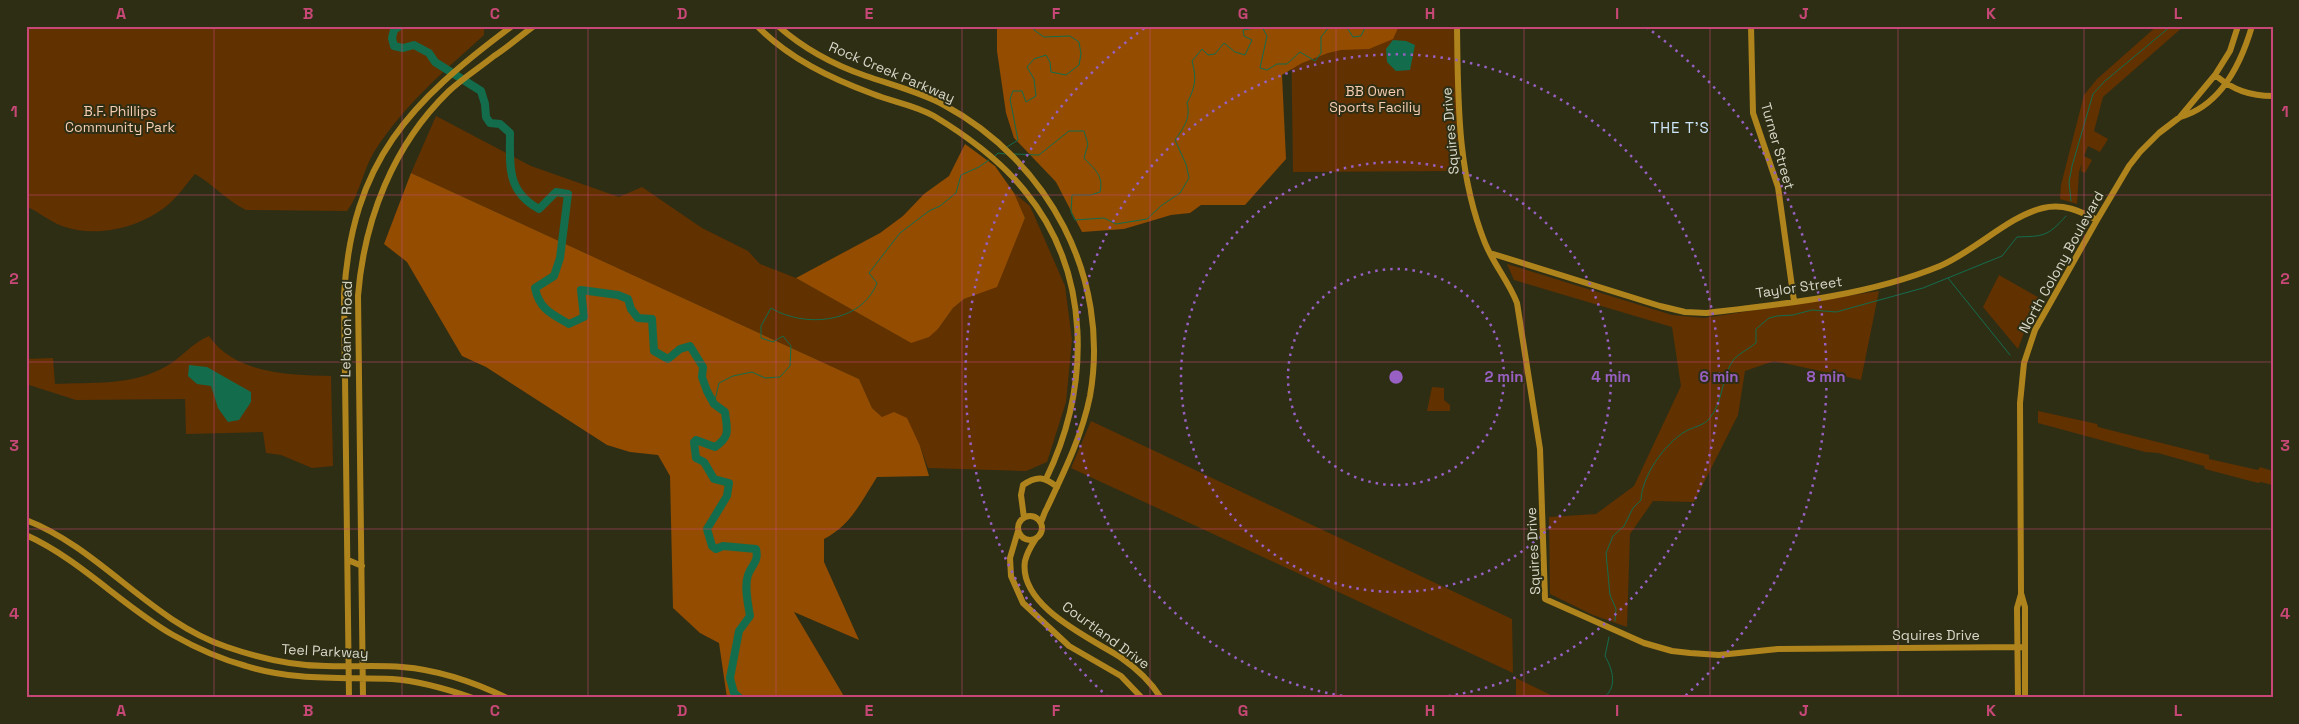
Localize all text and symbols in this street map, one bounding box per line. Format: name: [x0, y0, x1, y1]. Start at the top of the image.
text: A: [116, 3, 126, 24]
text: B: [303, 3, 313, 24]
text: C: [490, 3, 500, 24]
text: D: [677, 3, 687, 24]
text: E: [865, 3, 874, 24]
text: F: [1052, 3, 1061, 24]
text: G: [1238, 3, 1248, 24]
text: H: [1425, 3, 1435, 24]
text: I: [1615, 3, 1619, 24]
text: J: [1799, 3, 1809, 24]
text: K: [1986, 3, 1996, 24]
text: L: [2174, 3, 2183, 24]
street label: Rock Creek Parkway: [826, 37, 958, 107]
park label: BB Owen Sports Faciliy: [1329, 82, 1421, 116]
street label: Squires Drive: [1437, 87, 1463, 175]
street label: Turner Street: [1757, 100, 1799, 192]
text: 1: [10, 101, 18, 122]
text: 1: [2281, 101, 2289, 122]
park label: B.F. Phillips Community Park: [65, 102, 175, 136]
district label: THE T'S: [1650, 118, 1710, 137]
street label: North Colony Boulevard: [2014, 188, 2108, 336]
text: 2: [9, 268, 19, 289]
text: 2: [2280, 268, 2290, 289]
street label: Taylor Street: [1755, 272, 1843, 302]
street label: Lebanon Road: [336, 280, 356, 378]
text: 2 min: [1485, 367, 1523, 386]
text: 4 min: [1591, 367, 1631, 386]
text: 6 min: [1699, 367, 1739, 386]
text: 8 min: [1807, 367, 1845, 386]
centre of rings: [1387, 368, 1405, 386]
text: 3: [9, 435, 19, 456]
text: 3: [2280, 435, 2290, 456]
street label: Squires Drive: [1522, 507, 1544, 595]
street label: Courtland Drive: [1059, 597, 1153, 673]
text: 4: [9, 603, 19, 624]
text: 4: [2280, 603, 2290, 624]
street label: Squires Drive: [1892, 626, 1980, 644]
street label: Teel Parkway: [281, 640, 369, 662]
text: A: [116, 700, 126, 721]
text: B: [303, 700, 313, 721]
text: C: [490, 700, 500, 721]
text: D: [677, 700, 687, 721]
text: E: [865, 700, 874, 721]
text: F: [1052, 700, 1061, 721]
text: G: [1238, 700, 1248, 721]
text: H: [1425, 700, 1435, 721]
text: I: [1615, 700, 1619, 721]
text: J: [1799, 700, 1809, 721]
text: K: [1986, 700, 1996, 721]
text: L: [2174, 700, 2183, 721]

